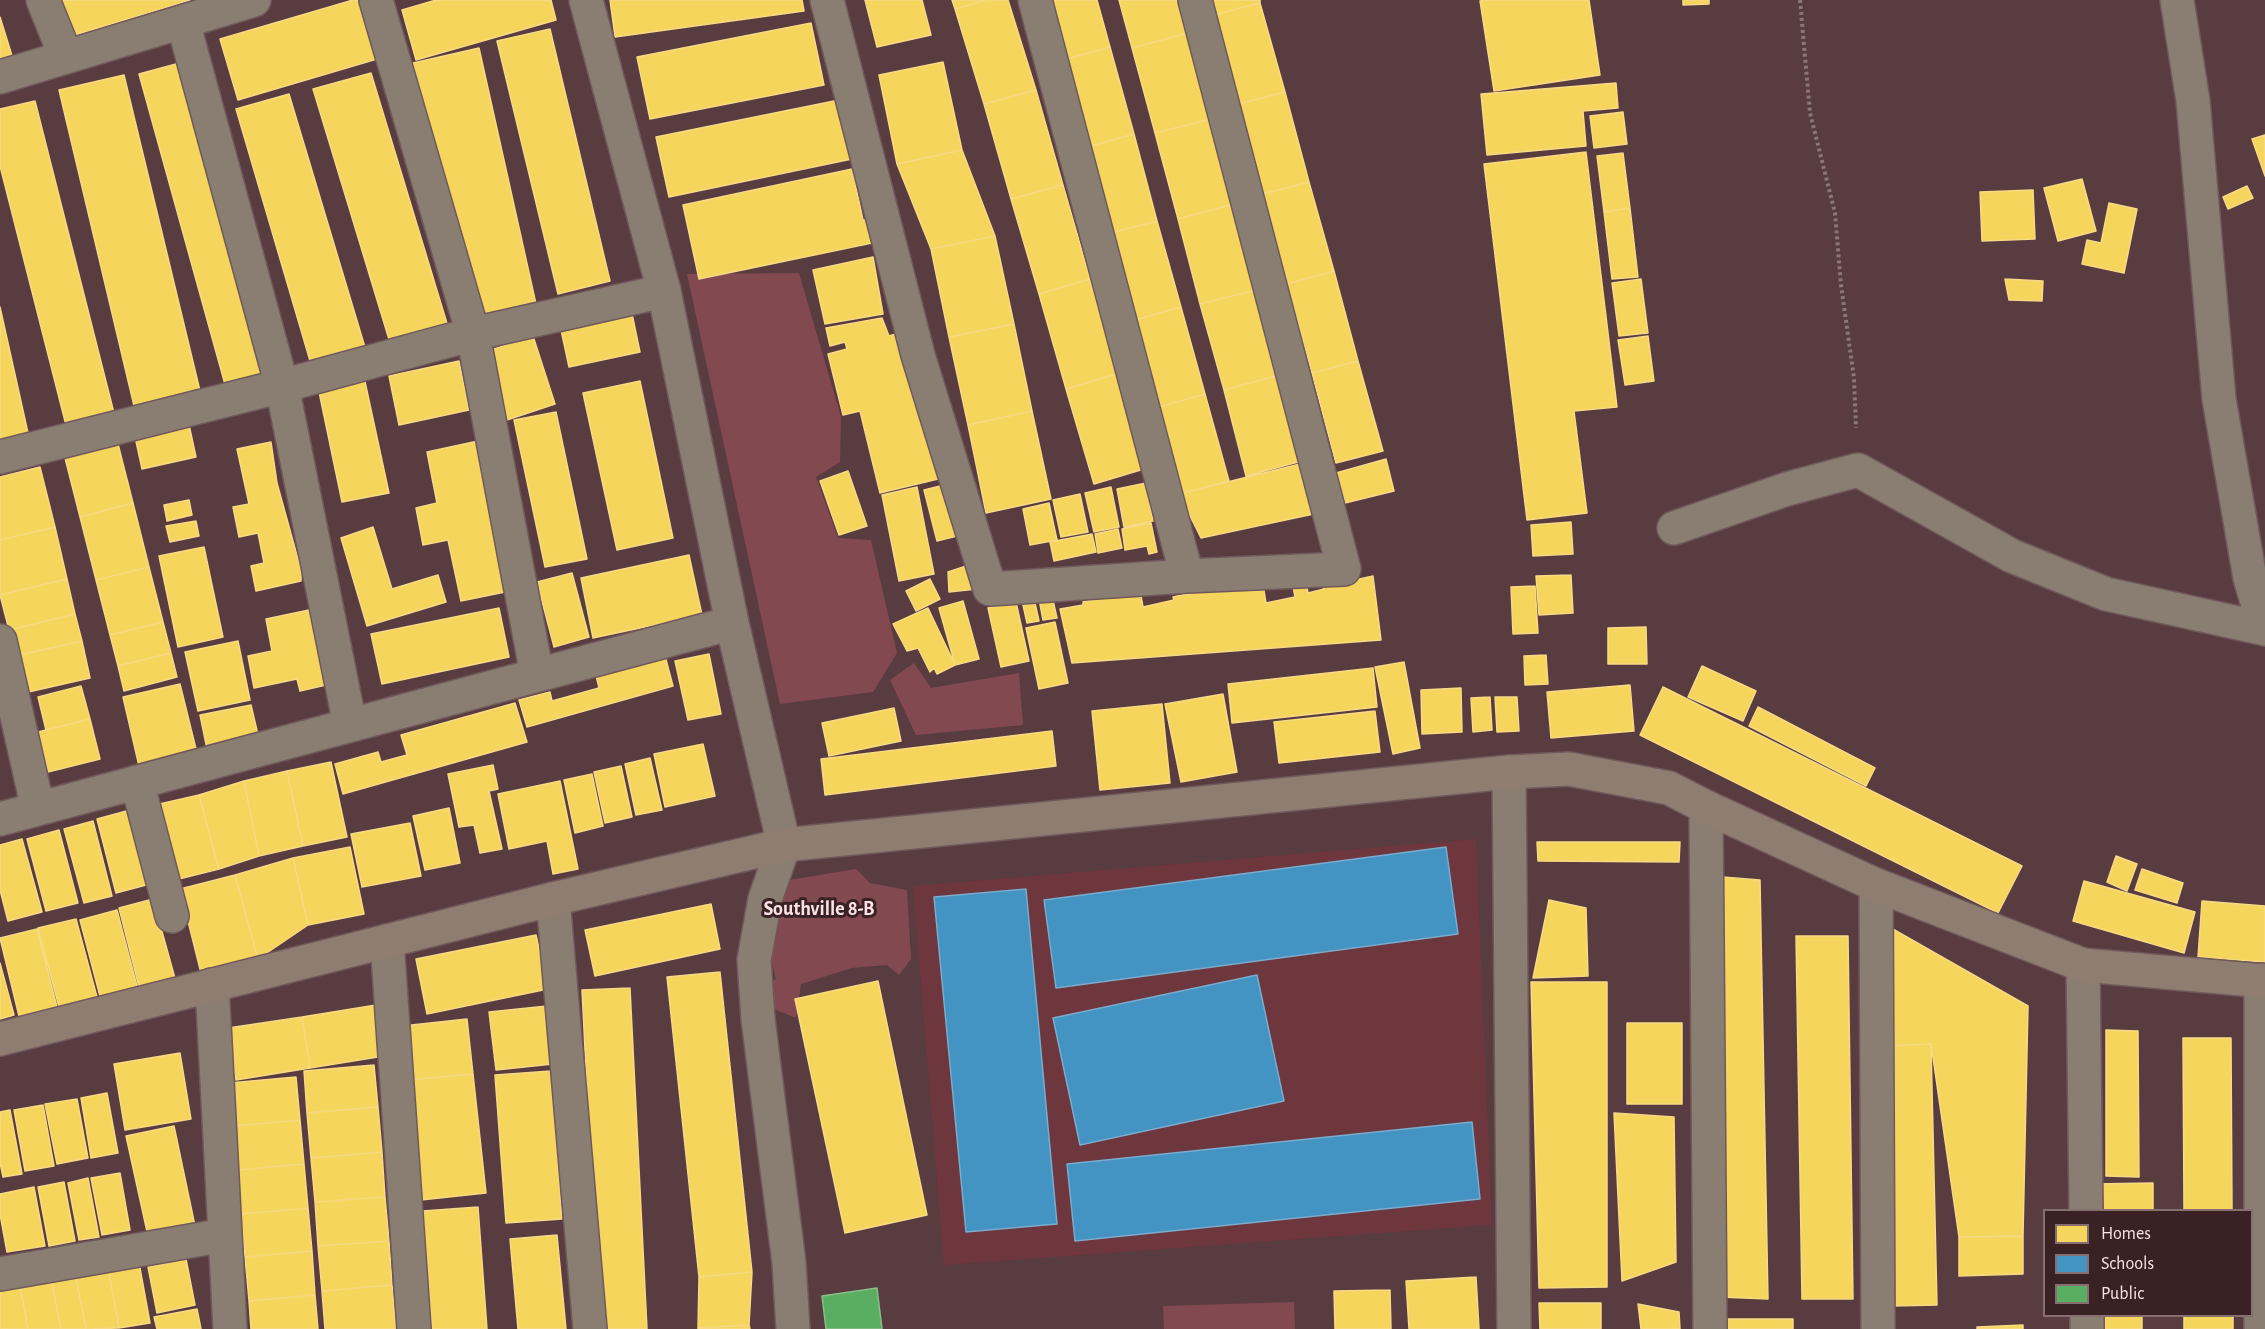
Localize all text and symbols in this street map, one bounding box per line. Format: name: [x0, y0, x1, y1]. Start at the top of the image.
district label: Southville 8-B: [763, 897, 875, 921]
legend: [2043, 1209, 2253, 1317]
text: Homes: [2101, 1225, 2151, 1243]
text: Schools: [2101, 1255, 2154, 1273]
text: Public: [2101, 1285, 2144, 1303]

